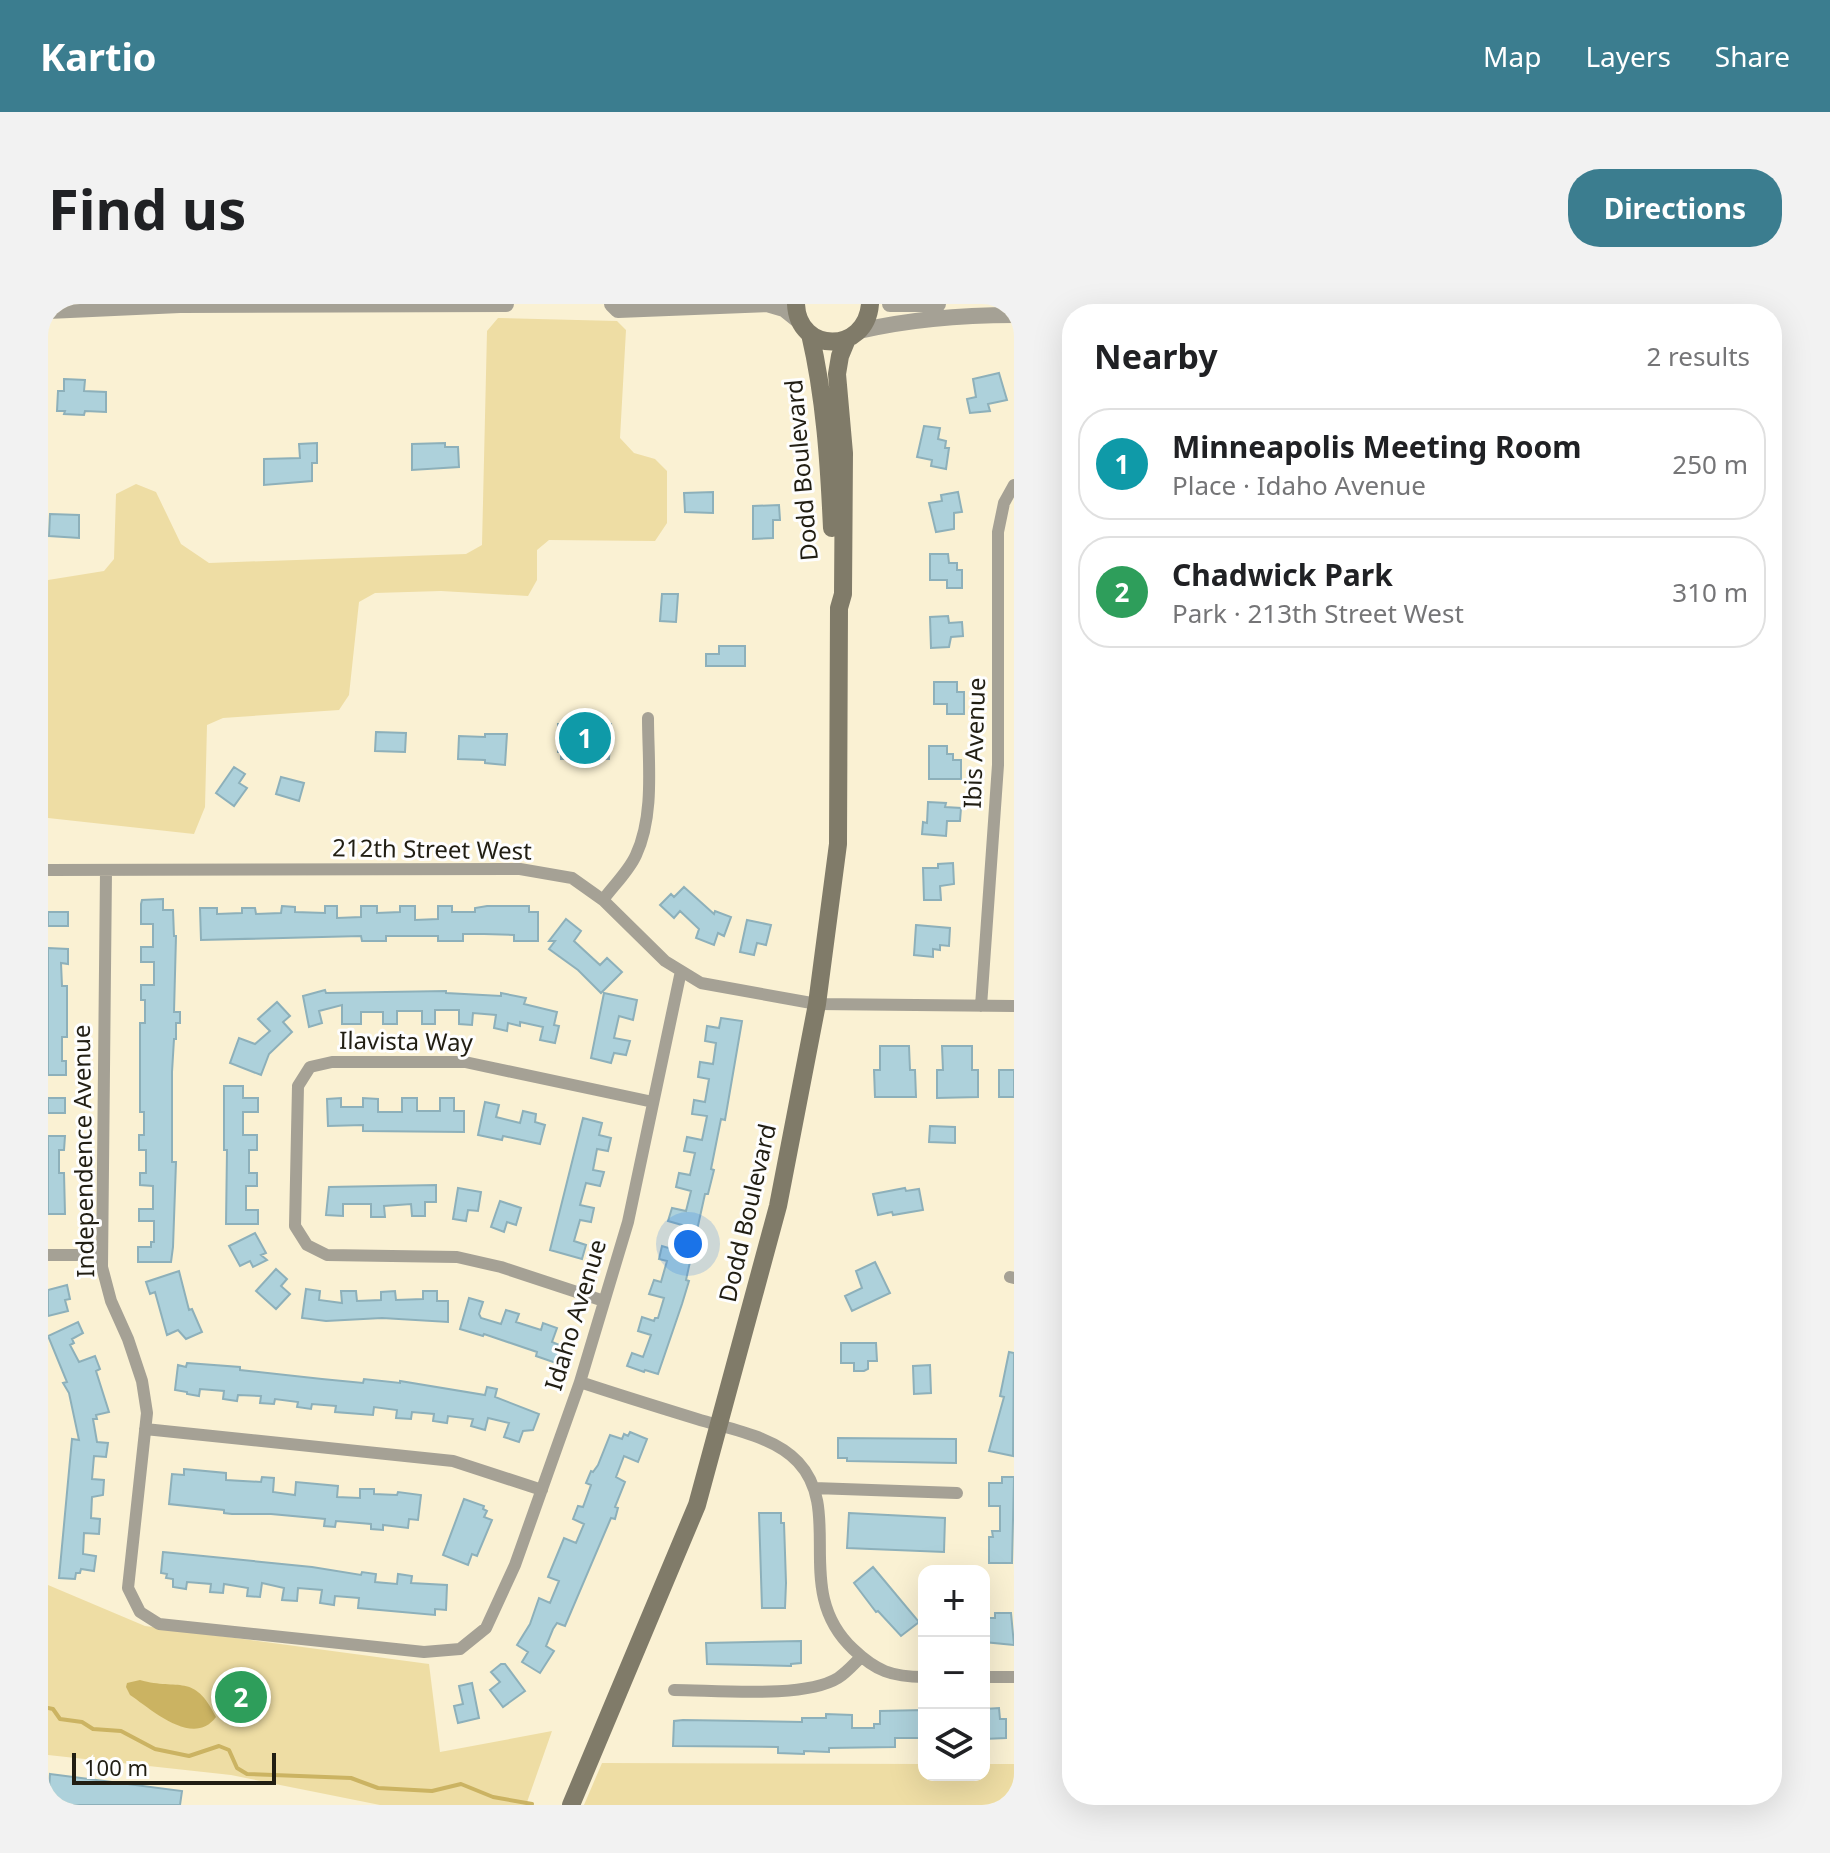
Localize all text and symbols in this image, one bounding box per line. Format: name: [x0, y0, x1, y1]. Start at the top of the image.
text: Kartio: [40, 30, 157, 82]
text: Map: [1483, 37, 1541, 75]
text: Layers: [1585, 37, 1671, 75]
text: Share: [1715, 37, 1790, 75]
button: Directions: [1568, 169, 1782, 247]
text: Find us: [48, 170, 246, 246]
text: Nearby: [1094, 333, 1218, 379]
text: 2 results: [1646, 338, 1750, 374]
street label: Dodd Boulevard: [776, 378, 825, 562]
text: Minneapolis Meeting Room: [1172, 426, 1581, 467]
text: 1: [1115, 446, 1129, 482]
text: 250 m: [1672, 446, 1748, 482]
text: Place · Idaho Avenue: [1172, 467, 1426, 503]
text: Chadwick Park: [1172, 554, 1393, 595]
text: 2: [1115, 574, 1129, 610]
text: 310 m: [1672, 574, 1748, 610]
text: Park · 213th Street West: [1172, 595, 1464, 631]
street label: Ibis Avenue: [955, 677, 992, 809]
pin: 1: [559, 708, 611, 768]
street label: 212th Street West: [332, 830, 532, 867]
street label: Ilavista Way: [339, 1023, 474, 1058]
street label: Independence Avenue: [64, 1024, 101, 1278]
street label: Dodd Boulevard: [710, 1120, 783, 1305]
your location: [668, 1224, 708, 1264]
street label: Idaho Avenue: [536, 1235, 613, 1394]
map controls: [918, 1565, 990, 1781]
button: +: [918, 1565, 990, 1637]
button: −: [918, 1637, 990, 1709]
pin: 2: [215, 1667, 267, 1727]
button: layers: [918, 1709, 990, 1781]
scale bar: [72, 1749, 276, 1785]
text: 100 m: [84, 1752, 148, 1782]

